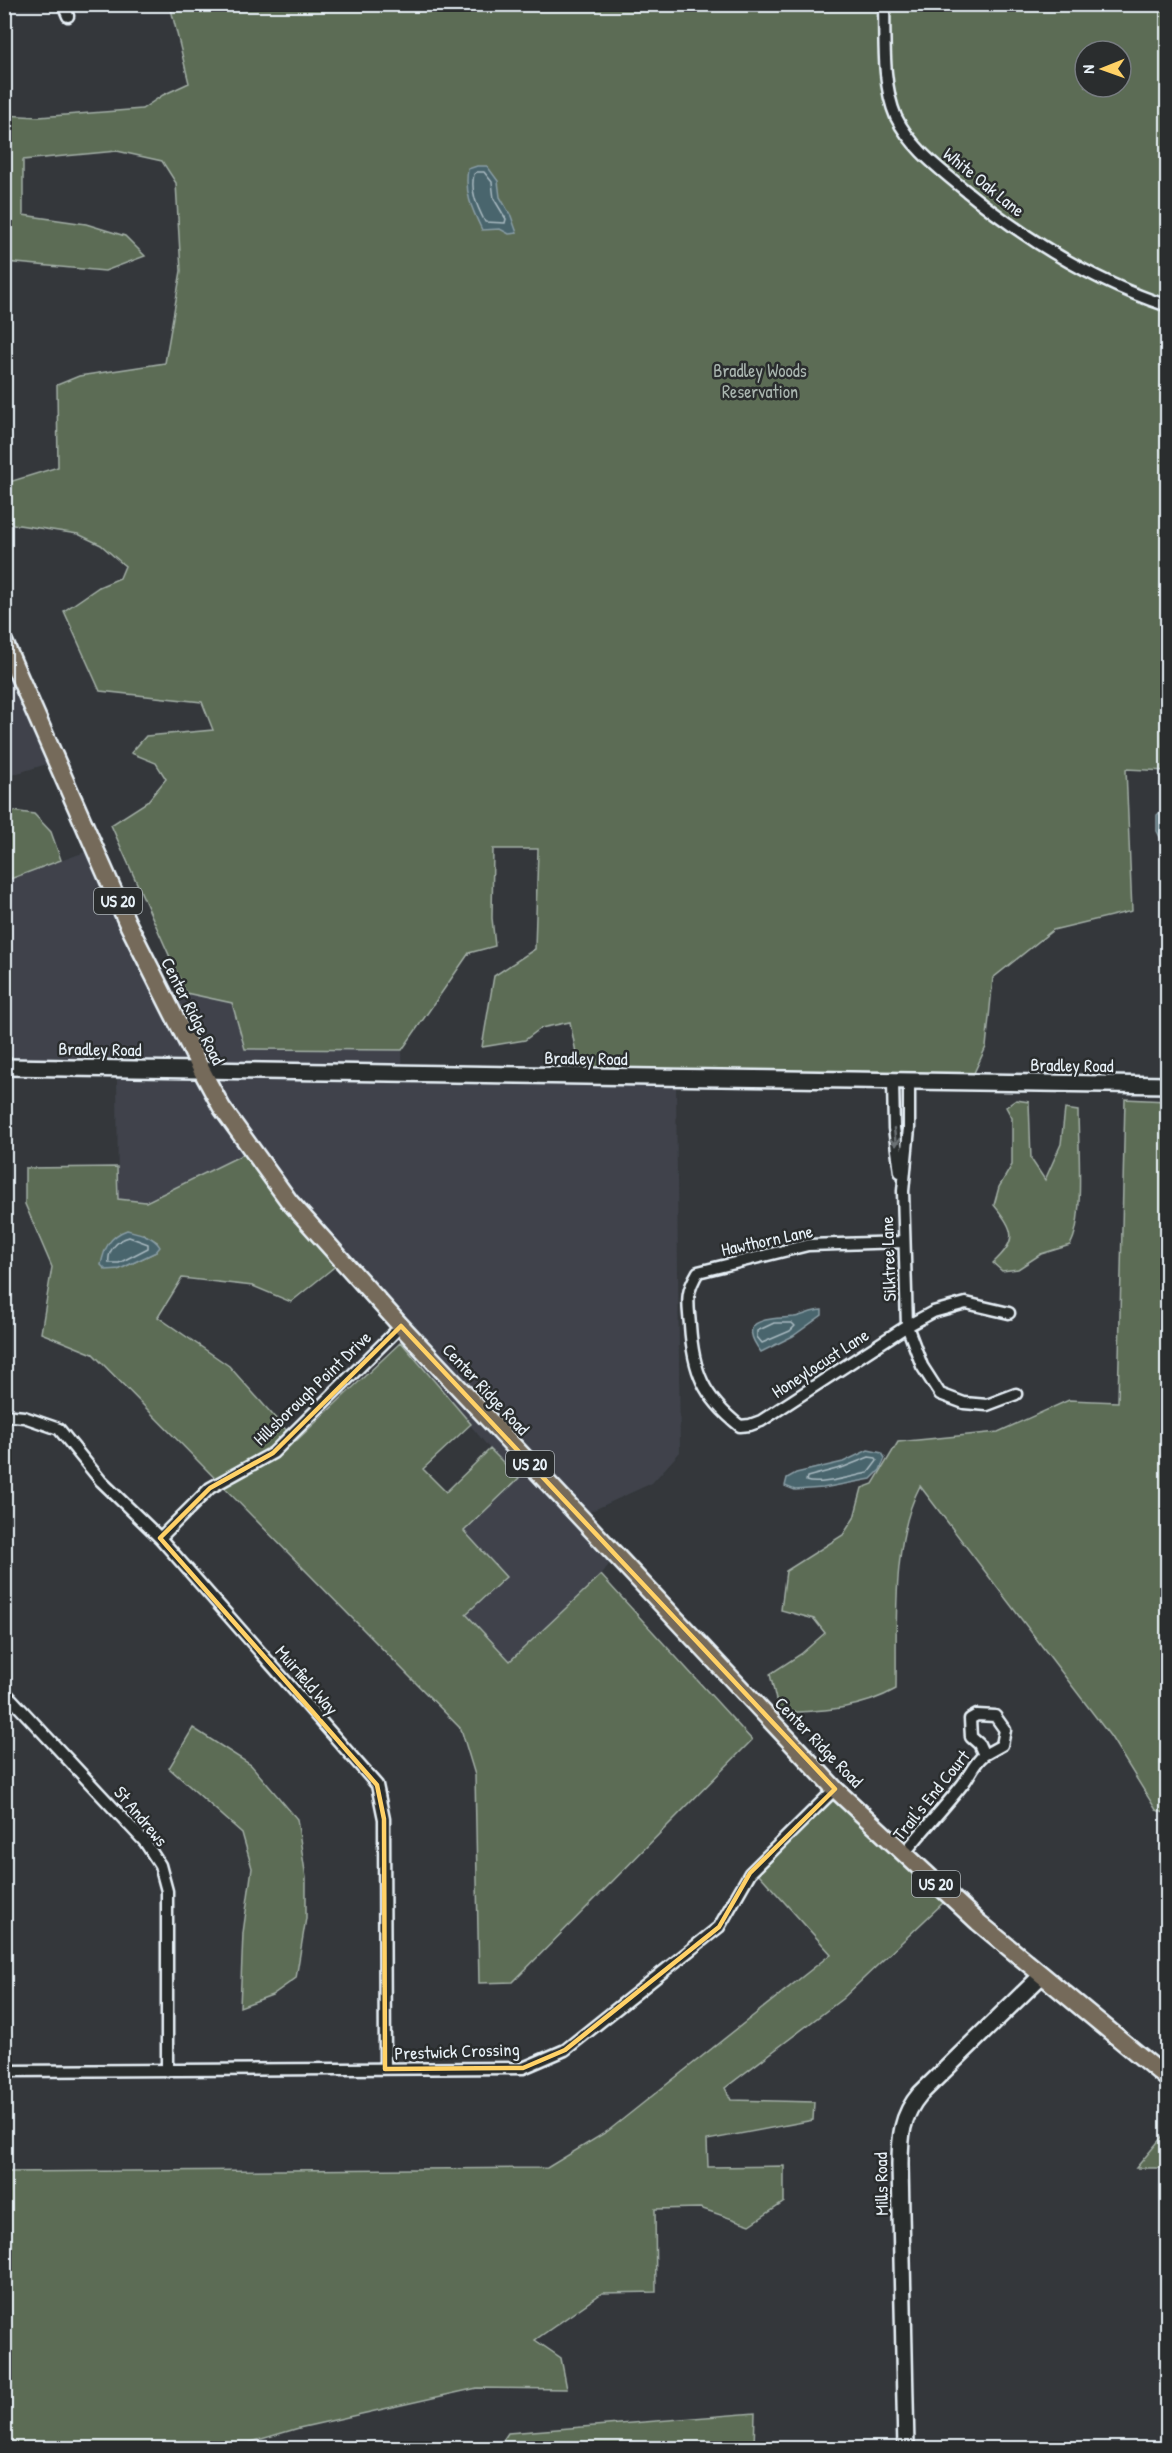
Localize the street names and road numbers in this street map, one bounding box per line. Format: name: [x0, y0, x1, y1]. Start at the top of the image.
street label: White Oak Lane: [938, 141, 1030, 223]
road number: US 20: [94, 888, 142, 914]
street label: Center Ridge Road: [155, 953, 231, 1069]
street label: Bradley Road: [58, 1036, 142, 1062]
street label: Bradley Road: [544, 1045, 628, 1071]
street label: Bradley Road: [1030, 1052, 1114, 1078]
street label: Silktree Lane: [874, 1216, 902, 1302]
street label: Hawthorn Lane: [719, 1218, 815, 1262]
street label: Honeylocust Lane: [767, 1322, 873, 1404]
street label: Hillsborough Point Drive: [247, 1325, 377, 1451]
street label: Center Ridge Road: [437, 1337, 535, 1441]
road number: US 20: [506, 1451, 554, 1477]
street label: Muirfield Way: [270, 1640, 345, 1721]
street label: Center Ridge Road: [769, 1691, 869, 1793]
street label: Trail's End Court: [887, 1744, 976, 1846]
street label: St Andrews: [108, 1780, 174, 1852]
road number: US 20: [912, 1871, 960, 1897]
street label: Prestwick Crossing: [394, 2036, 520, 2066]
street label: Mills Road: [868, 2152, 894, 2216]

